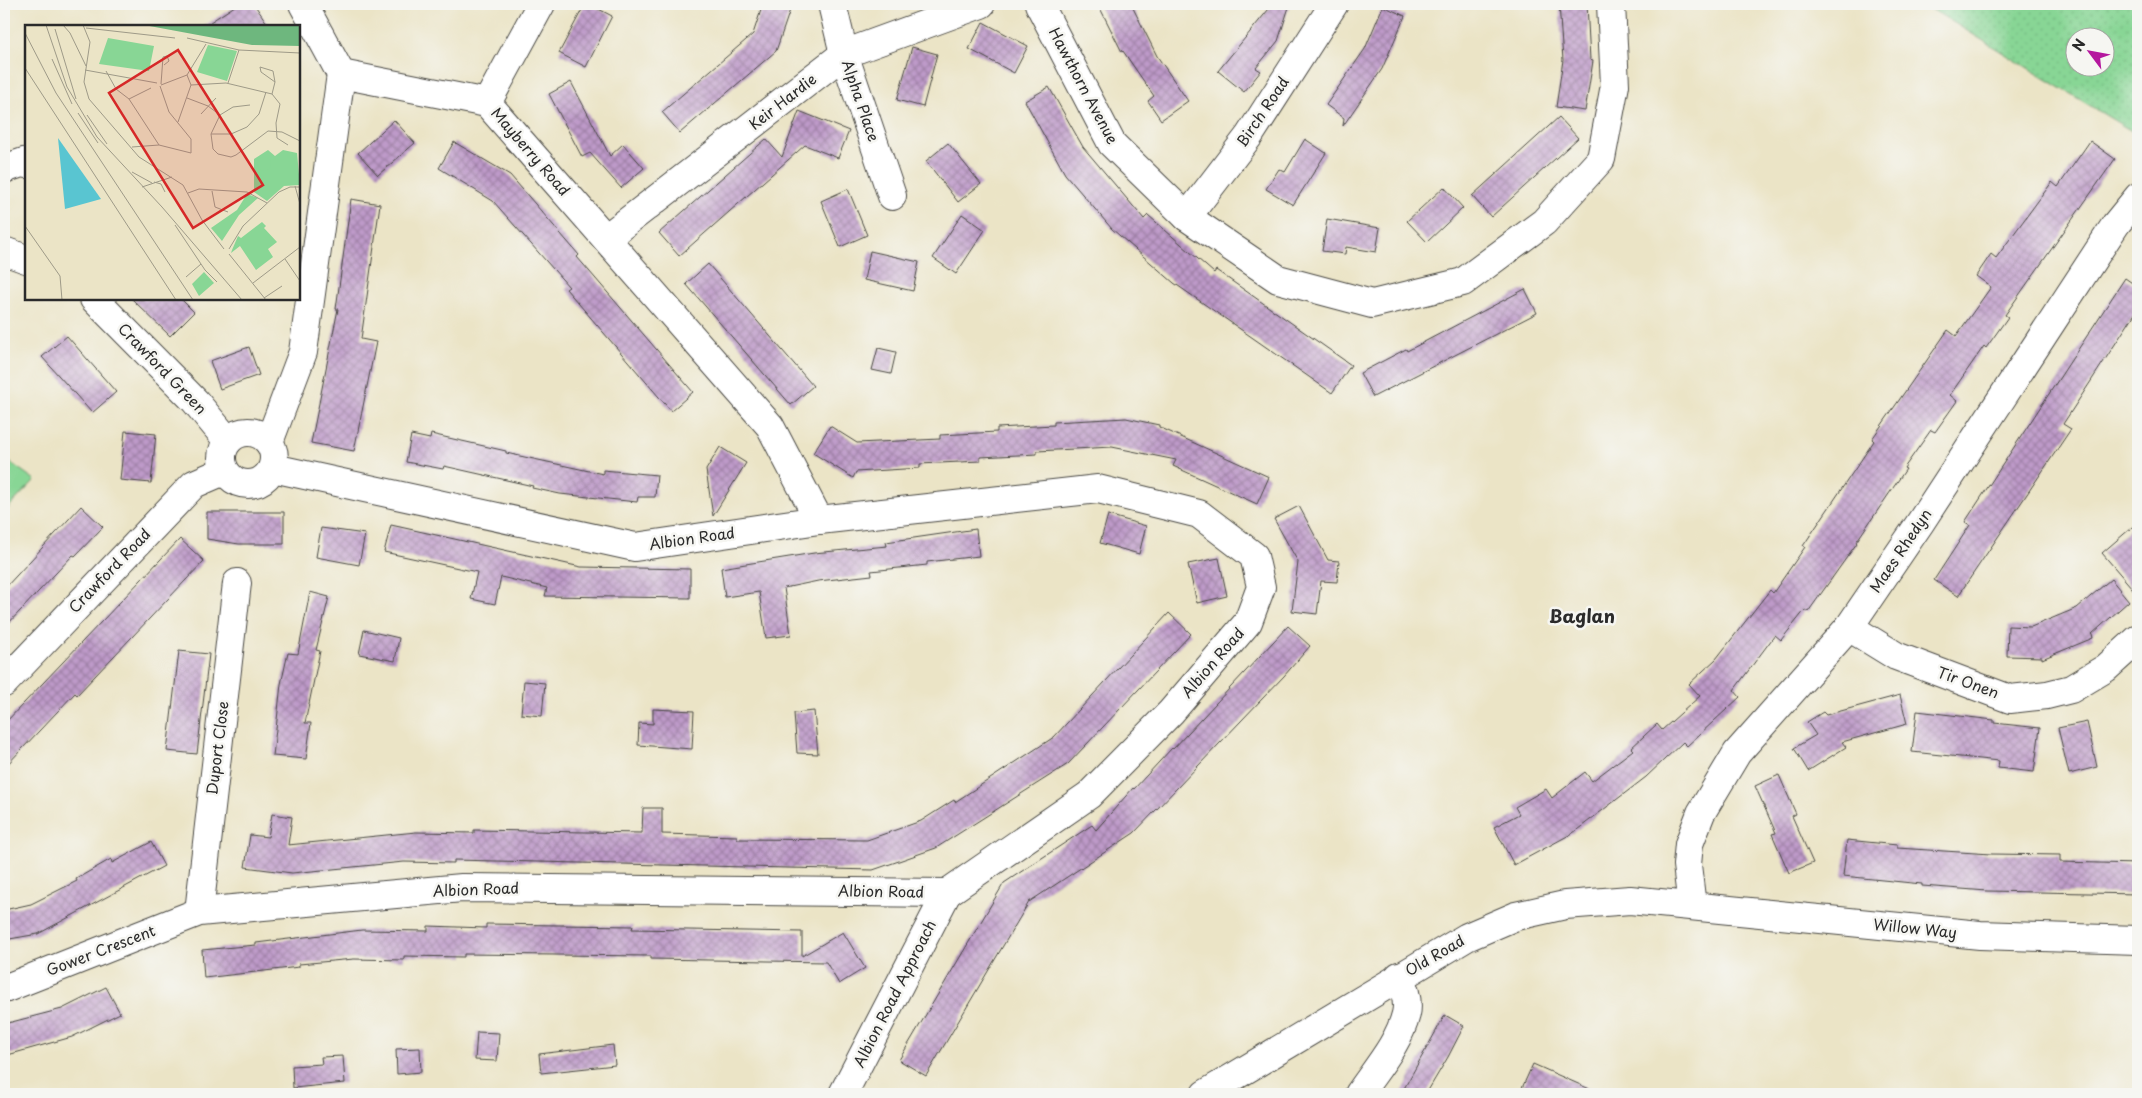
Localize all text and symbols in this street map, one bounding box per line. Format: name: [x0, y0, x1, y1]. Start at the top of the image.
street label: Hawthorn Avenue: [1044, 23, 1125, 148]
inset map: [25, 25, 300, 300]
north arrow: [2064, 28, 2114, 78]
text: N: [2067, 35, 2090, 55]
street label: Alpha Place: [837, 57, 886, 145]
street label: Keir Hardie: [743, 67, 821, 135]
street label: Birch Road: [1230, 71, 1294, 151]
street label: Mayberry Road: [486, 102, 576, 200]
street label: Crawford Green: [113, 317, 213, 419]
street label: Maes Rhedyn: [1863, 503, 1936, 597]
street label: Albion Road: [647, 520, 736, 555]
street label: Crawford Road: [63, 522, 155, 617]
district label: Baglan: [1549, 602, 1615, 629]
street label: Albion Road: [1175, 622, 1249, 702]
street label: Tir Onen: [1934, 660, 2003, 703]
street label: Duport Close: [199, 700, 234, 796]
street label: Albion Road: [432, 875, 520, 902]
street label: Albion Road: [838, 878, 924, 903]
street label: Willow Way: [1872, 912, 1958, 943]
street label: Albion Road Approach: [846, 916, 941, 1071]
street label: Gower Crescent: [43, 918, 158, 981]
street label: Old Road: [1400, 928, 1468, 981]

